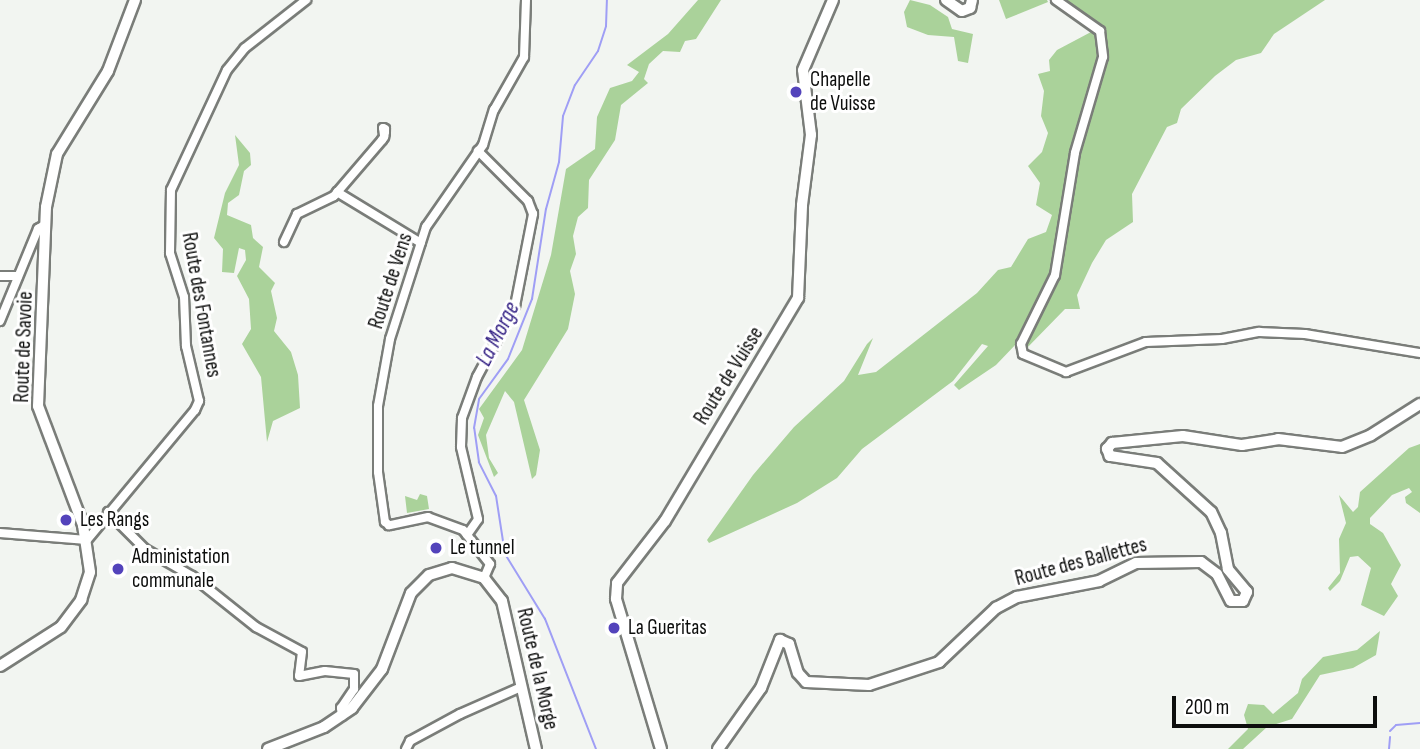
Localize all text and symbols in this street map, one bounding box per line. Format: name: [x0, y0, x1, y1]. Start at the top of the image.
place label: Chapelle de Vuisse: [810, 67, 876, 117]
marker: Chapelle de Vuisse: [788, 84, 804, 100]
street label: Route des Fontannes: [176, 230, 226, 380]
street label: Route de Vens: [364, 230, 418, 332]
street label: Route de Savoie: [9, 291, 39, 403]
water label: La Morge: [470, 297, 526, 371]
street label: Route de Vuisse: [689, 322, 769, 430]
place label: Les Rangs: [80, 507, 149, 533]
marker: Les Rangs: [58, 512, 74, 528]
street label: Route des Ballettes: [1012, 532, 1150, 592]
place label: Le tunnel: [450, 535, 515, 561]
marker: Le tunnel: [428, 540, 444, 556]
place label: Administation communale: [132, 544, 230, 594]
marker: Administation communale: [110, 561, 126, 577]
street label: Route de la Morge: [511, 606, 563, 732]
place label: La Gueritas: [628, 615, 707, 641]
marker: La Gueritas: [606, 620, 622, 636]
scale bar: [1175, 682, 1380, 726]
text: 200 m: [1185, 695, 1229, 720]

